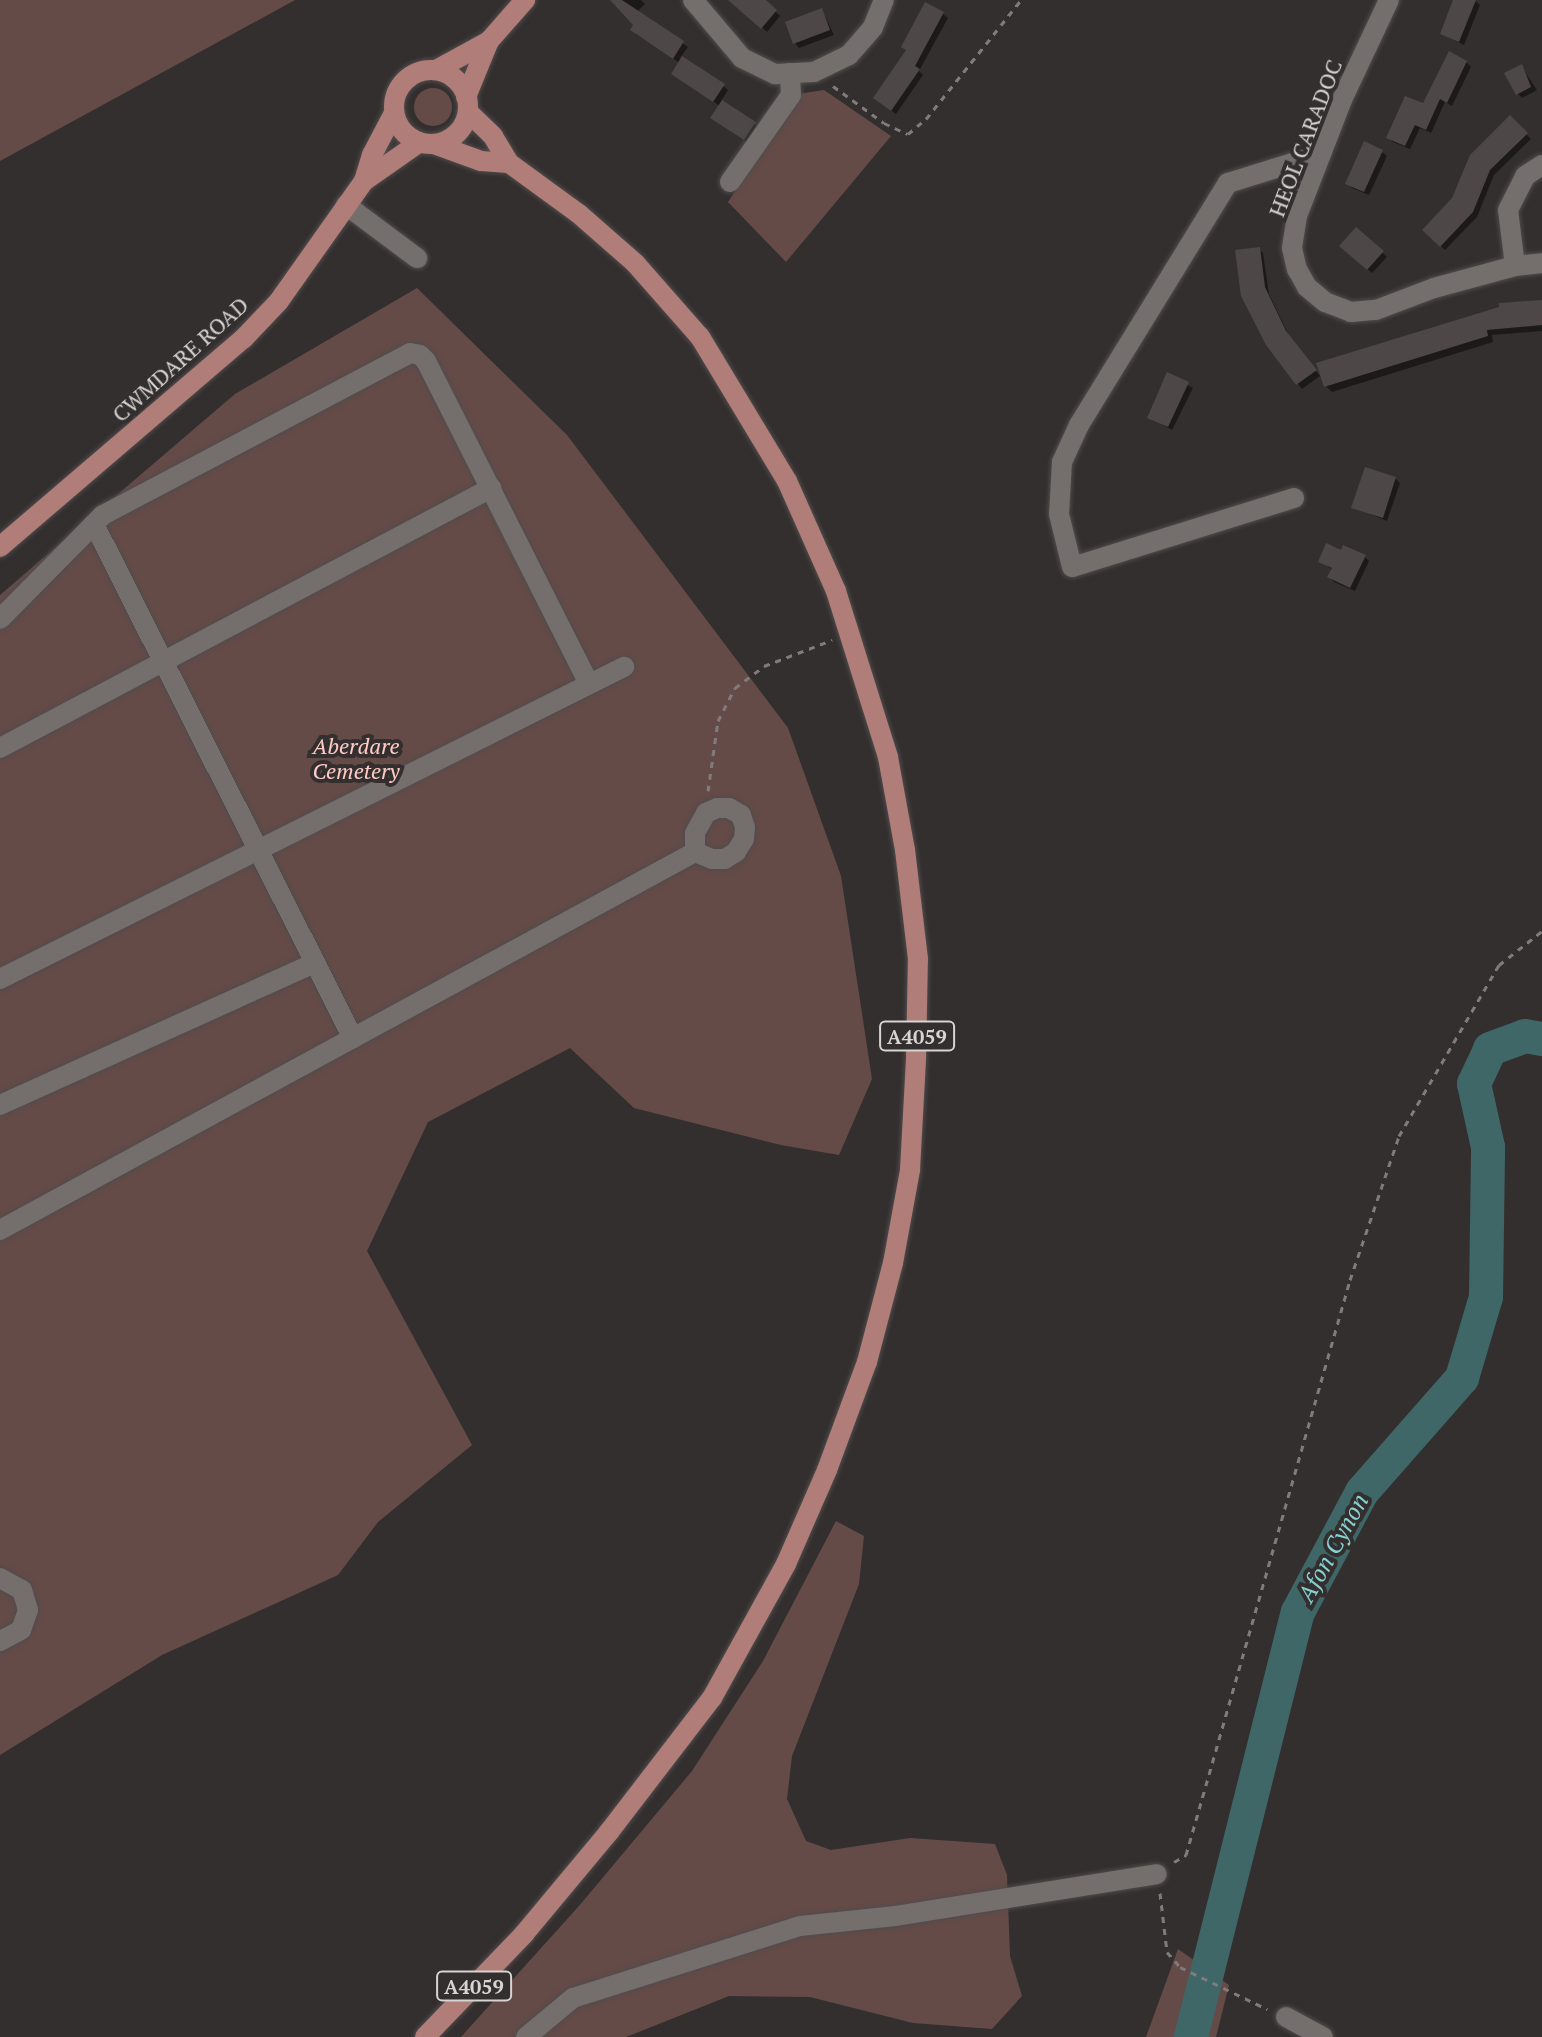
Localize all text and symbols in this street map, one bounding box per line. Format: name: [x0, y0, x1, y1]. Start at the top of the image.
street label: HEOL CARADOC: [1263, 56, 1347, 220]
street label: CWMDARE ROAD: [107, 291, 253, 427]
park label: Aberdare Cemetery: [312, 732, 400, 784]
road number: A4059: [879, 1020, 955, 1052]
water label: Afon Cynon: [1291, 1489, 1375, 1607]
road number: A4059: [436, 1970, 512, 2002]

